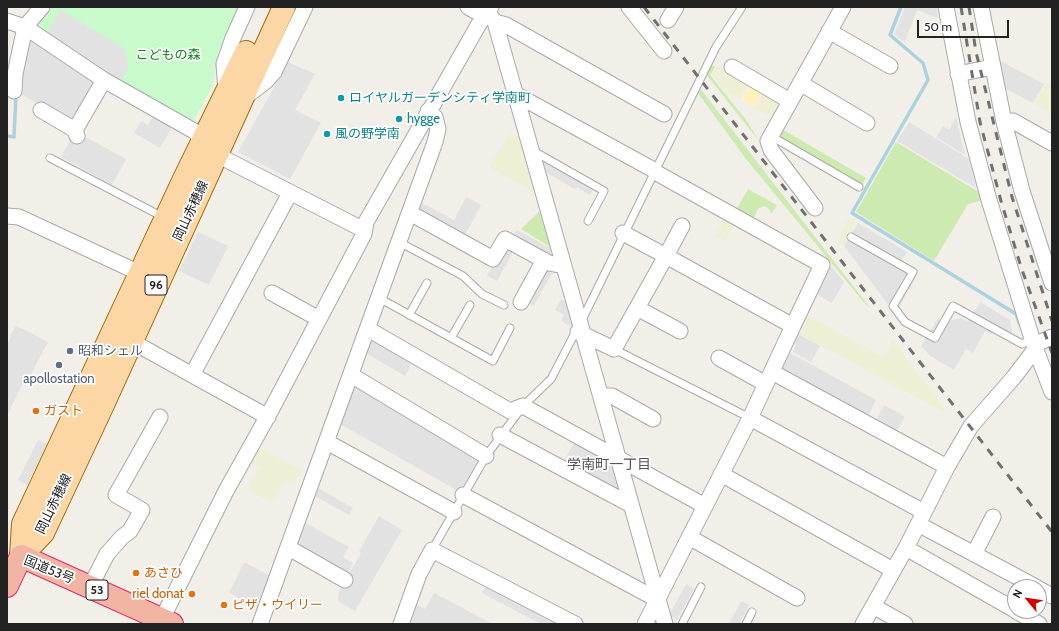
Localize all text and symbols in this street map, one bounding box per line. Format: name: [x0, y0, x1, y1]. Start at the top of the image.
scale bar: [919, 12, 1011, 38]
text: 50 m: [924, 19, 952, 34]
park label: こどもの森: [136, 47, 200, 63]
place label: ロイヤルガーデンシティ学南町: [349, 90, 531, 106]
marker: ロイヤルガーデンシティ学南町: [336, 93, 346, 103]
place label: hygge: [407, 111, 440, 127]
marker: hygge: [394, 114, 404, 124]
place label: 風の野学南: [335, 126, 400, 142]
marker: 風の野学南: [322, 129, 332, 139]
street label: 岡山赤穂線: [170, 178, 212, 244]
road number: 96: [145, 275, 167, 295]
place label: 昭和シェル: [78, 343, 143, 359]
marker: 昭和シェル: [65, 346, 75, 356]
marker: apollostation: [54, 360, 64, 370]
place label: apollostation: [23, 371, 95, 387]
place label: ガスト: [44, 403, 83, 419]
marker: ガスト: [31, 406, 41, 416]
district label: 学南町一丁目: [567, 457, 651, 473]
street label: 岡山赤穂線: [33, 471, 75, 537]
street label: 国道53号: [21, 553, 77, 587]
place label: あさひ: [144, 565, 183, 581]
marker: あさひ: [131, 568, 141, 578]
north arrow: [1007, 579, 1047, 619]
road number: 53: [86, 580, 108, 600]
place label: riel donat: [132, 586, 184, 602]
text: N: [1009, 587, 1025, 600]
marker: riel donat: [187, 589, 197, 599]
place label: ピザ・ウイリー: [232, 597, 323, 613]
marker: ピザ・ウイリー: [219, 600, 229, 610]

